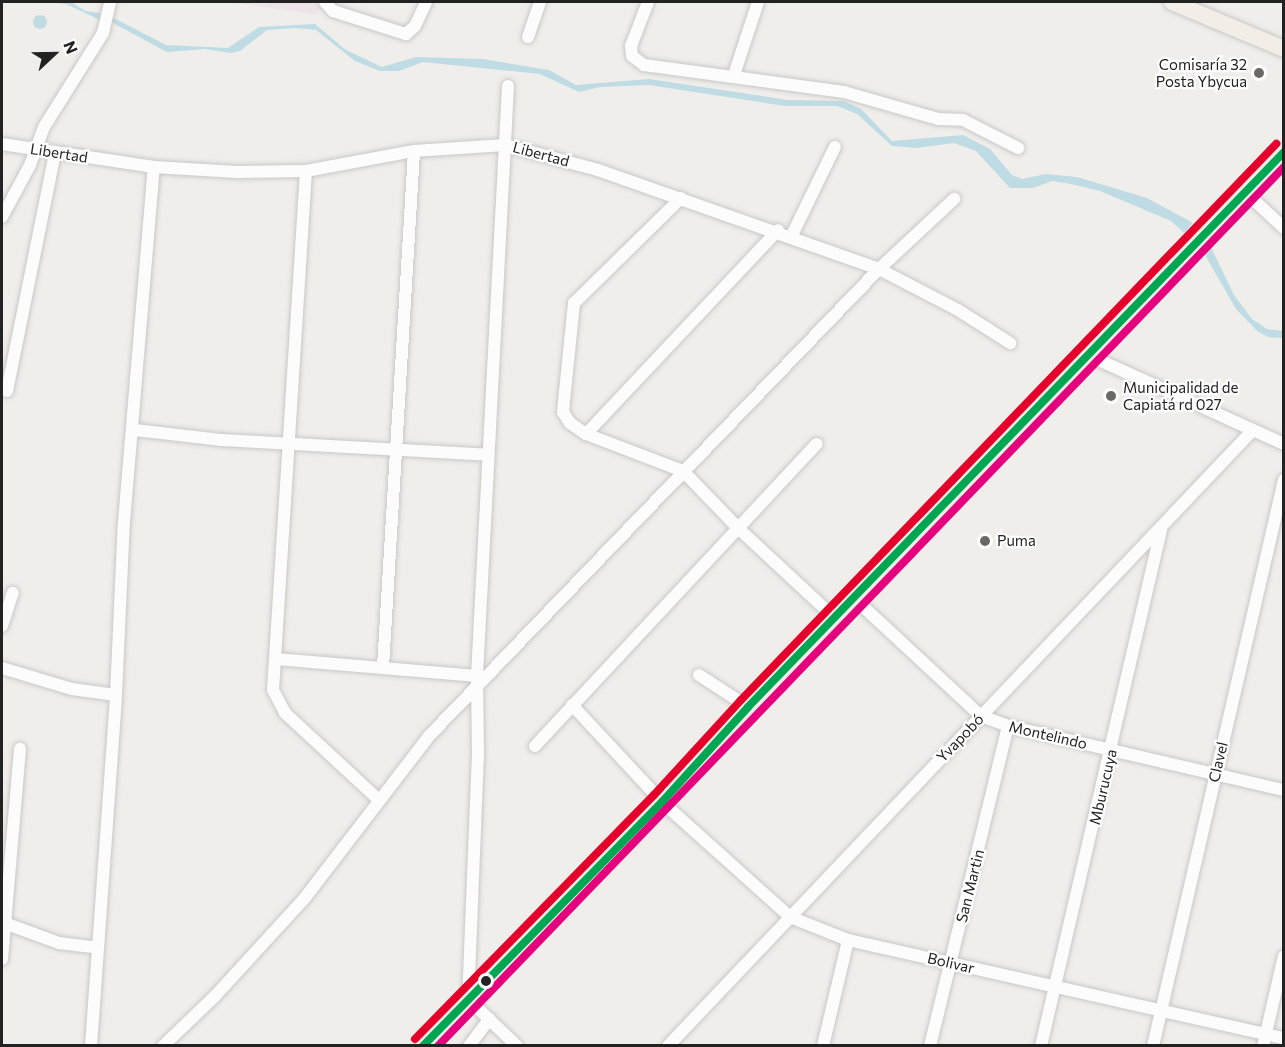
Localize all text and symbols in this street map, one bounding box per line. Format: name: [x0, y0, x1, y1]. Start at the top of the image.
north arrow: [24, 24, 84, 84]
text: N: [60, 38, 82, 56]
place label: Comisaría 32 Posta Ybycua: [1156, 55, 1247, 90]
marker: Comisaría 32 Posta Ybycua: [1252, 66, 1266, 80]
street label: Libertad: [511, 138, 571, 170]
street label: Libertad: [29, 140, 89, 166]
place label: Municipalidad de Capiatá rd 027: [1123, 378, 1238, 413]
marker: Municipalidad de Capiatá rd 027: [1104, 389, 1118, 403]
place label: Puma: [997, 532, 1036, 550]
marker: Puma: [978, 534, 992, 548]
street label: Yvapobó: [933, 710, 987, 766]
street label: Montelindo: [1007, 717, 1089, 753]
street label: Clavel: [1205, 740, 1231, 784]
street label: Mburucuya: [1086, 747, 1120, 827]
street label: San Martin: [952, 848, 988, 924]
street label: Bolivar: [926, 949, 976, 977]
unlabelled marker: [480, 975, 492, 987]

